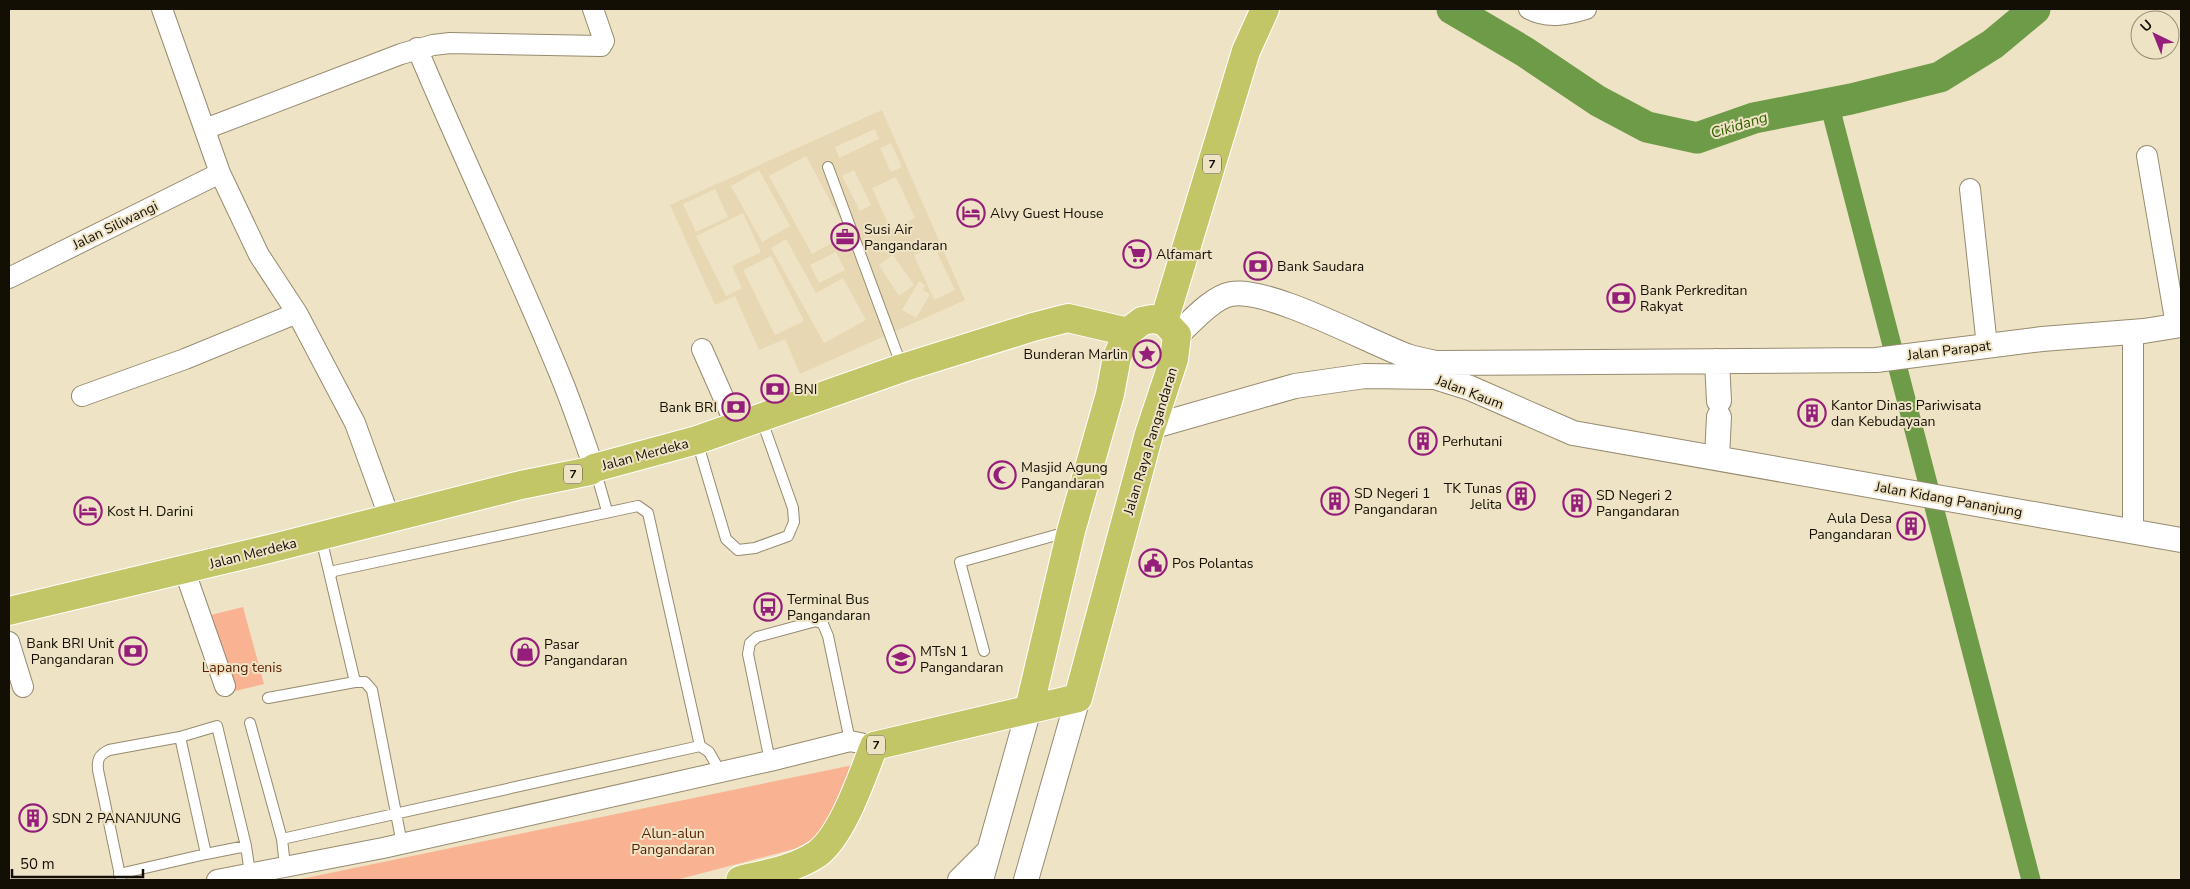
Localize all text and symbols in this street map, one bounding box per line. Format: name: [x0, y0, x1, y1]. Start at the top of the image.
north arrow: [2130, 10, 2180, 60]
text: U: [2136, 15, 2157, 36]
water label: Cikidang: [1708, 107, 1770, 143]
road number: 7: [1203, 154, 1221, 173]
street label: Jalan Siliwangi: [68, 197, 161, 255]
hotel icon: Alvy Guest House: [956, 198, 986, 228]
place label: Alvy Guest House: [990, 204, 1104, 223]
place label: Susi Air Pangandaran: [864, 220, 947, 255]
office icon: Susi Air Pangandaran: [830, 222, 860, 252]
supermarket icon: Alfamart: [1122, 239, 1152, 269]
place label: Alfamart: [1156, 245, 1212, 264]
bank icon: Bank Saudara: [1243, 251, 1273, 281]
place label: Bank Saudara: [1277, 257, 1364, 276]
place label: Bank Perkreditan Rakyat: [1640, 281, 1748, 316]
bank icon: Bank Perkreditan Rakyat: [1606, 283, 1636, 313]
street label: Jalan Parapat: [1905, 336, 1992, 365]
place icon: Bunderan Marlin: [1132, 339, 1162, 369]
place label: Bunderan Marlin: [1023, 345, 1128, 364]
street label: Jalan Raya Pangandaran: [1119, 365, 1182, 518]
street label: Jalan Kaum: [1432, 371, 1506, 414]
bank icon: BNI: [760, 374, 790, 404]
place label: BNI: [794, 380, 817, 399]
bank icon: Bank BRI: [721, 392, 751, 422]
place label: Kantor Dinas Pariwisata dan Kebudayaan: [1831, 396, 1981, 431]
place label: Bank BRI: [659, 398, 717, 417]
building icon: Kantor Dinas Pariwisata dan Kebudayaan: [1797, 398, 1827, 428]
building icon: Perhutani: [1408, 426, 1438, 456]
place label: Perhutani: [1442, 432, 1502, 451]
street label: Jalan Merdeka: [599, 434, 691, 475]
place label: Masjid Agung Pangandaran: [1021, 458, 1108, 493]
mosque icon: Masjid Agung Pangandaran: [987, 460, 1017, 490]
road number: 7: [564, 464, 582, 484]
street label: Jalan Kidang Pananjung: [1873, 477, 2024, 522]
place label: TK Tunas Jelita: [1444, 479, 1502, 514]
building icon: TK Tunas Jelita: [1506, 481, 1536, 511]
place label: SD Negeri 1 Pangandaran: [1354, 484, 1437, 519]
building icon: SD Negeri 1 Pangandaran: [1320, 486, 1350, 516]
place label: SD Negeri 2 Pangandaran: [1596, 486, 1679, 521]
building icon: SD Negeri 2 Pangandaran: [1562, 488, 1592, 518]
hotel icon: Kost H. Darini: [73, 496, 103, 526]
place label: Kost H. Darini: [107, 502, 193, 521]
place label: Aula Desa Pangandaran: [1809, 509, 1892, 544]
building icon: Aula Desa Pangandaran: [1896, 511, 1926, 541]
street label: Jalan Merdeka: [206, 533, 299, 574]
public building icon: Pos Polantas: [1138, 548, 1168, 578]
place label: Pos Polantas: [1172, 554, 1254, 573]
place label: Terminal Bus Pangandaran: [787, 590, 870, 625]
bus stop icon: Terminal Bus Pangandaran: [753, 592, 783, 622]
place label: Bank BRI Unit Pangandaran: [26, 634, 114, 669]
place label: Pasar Pangandaran: [544, 635, 627, 670]
bank icon: Bank BRI Unit Pangandaran: [118, 636, 148, 666]
shop icon: Pasar Pangandaran: [510, 637, 540, 667]
place label: MTsN 1 Pangandaran: [920, 642, 1003, 677]
school or university icon: MTsN 1 Pangandaran: [886, 644, 916, 674]
park label: Lapang tenis: [202, 658, 283, 677]
road number: 7: [867, 736, 885, 754]
building icon: SDN 2 PANANJUNG: [18, 803, 48, 833]
place label: SDN 2 PANANJUNG: [52, 809, 181, 828]
park label: Alun-alun Pangandaran: [631, 824, 715, 859]
scale bar: [12, 846, 144, 878]
text: 50 m: [20, 854, 55, 874]

